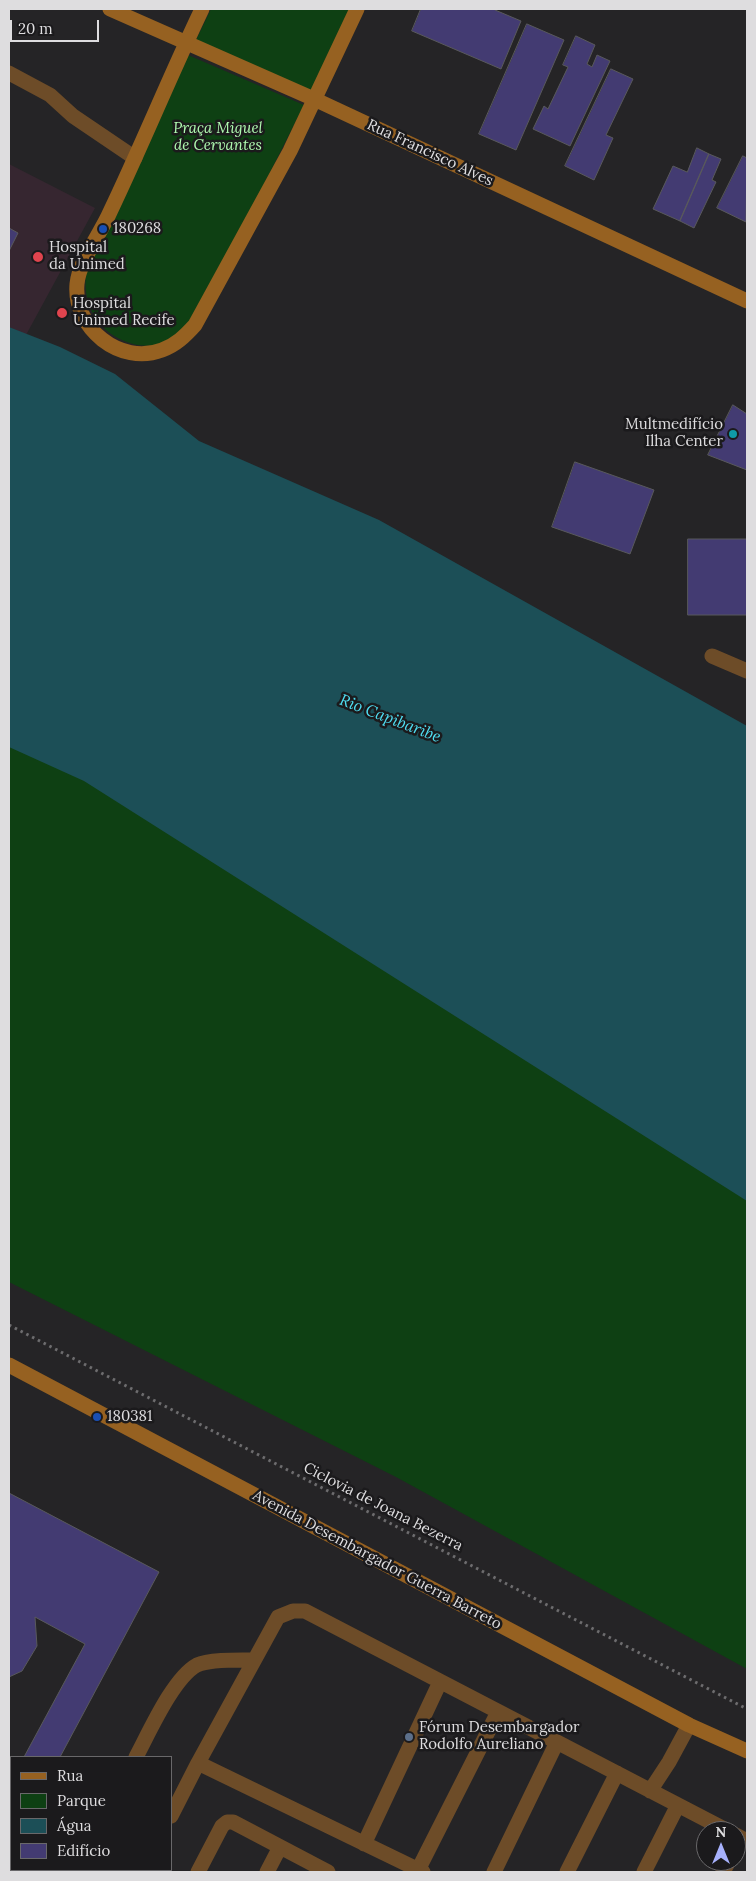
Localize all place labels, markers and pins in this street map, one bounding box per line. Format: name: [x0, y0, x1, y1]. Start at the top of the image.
place label: 180268: [113, 220, 161, 238]
marker: 180268: [97, 223, 109, 235]
place label: Hospital da Unimed: [49, 239, 125, 274]
marker: Hospital da Unimed: [31, 250, 45, 264]
place label: Hospital Unimed Recife: [73, 295, 175, 330]
marker: Hospital Unimed Recife: [55, 306, 69, 320]
place label: Multmedifício Ilha Center: [625, 416, 723, 451]
marker: Multmedifício Ilha Center: [727, 428, 739, 440]
place label: 180381: [107, 1408, 152, 1426]
marker: 180381: [91, 1411, 103, 1423]
place label: Fórum Desembargador Rodolfo Aureliano: [419, 1719, 580, 1754]
marker: Fórum Desembargador Rodolfo Aureliano: [403, 1731, 415, 1743]

